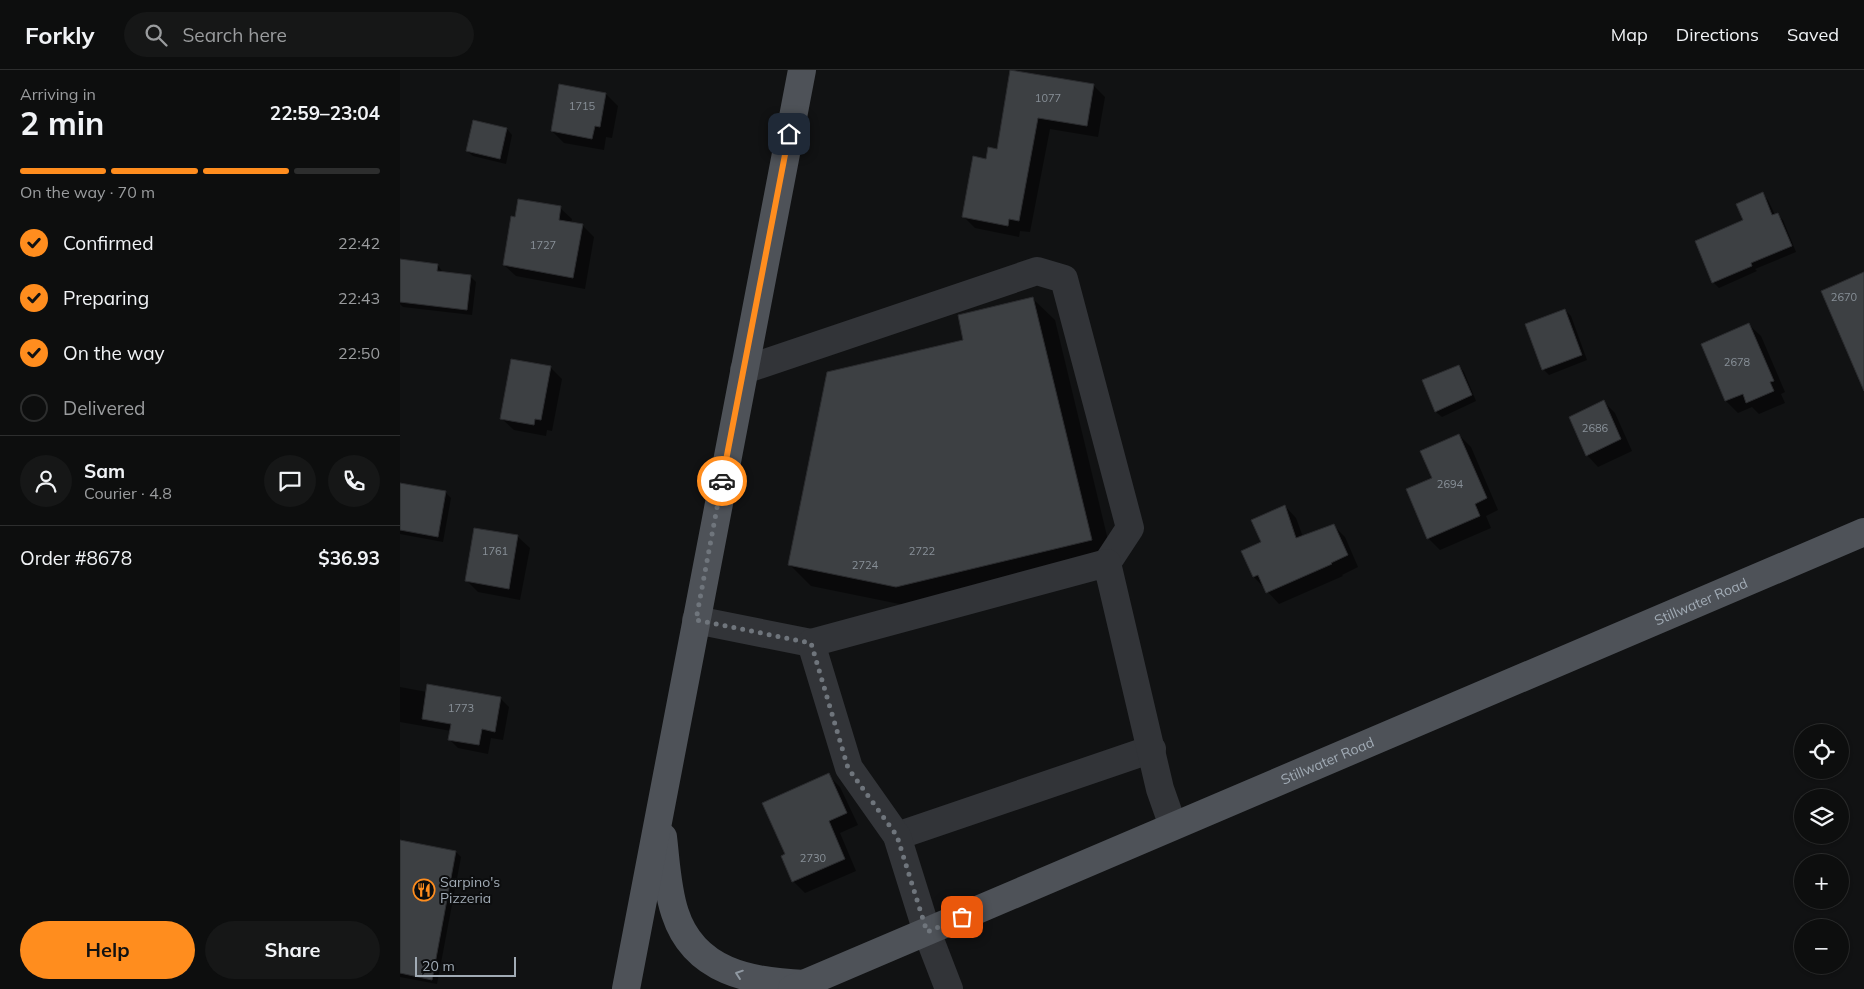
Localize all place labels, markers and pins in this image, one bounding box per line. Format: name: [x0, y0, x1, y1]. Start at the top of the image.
pin: [768, 113, 810, 155]
place label: Sarpino's Pizzeria: [440, 873, 500, 907]
restaurant icon: Sarpino's Pizzeria: [412, 878, 436, 902]
pin: [941, 896, 983, 938]

